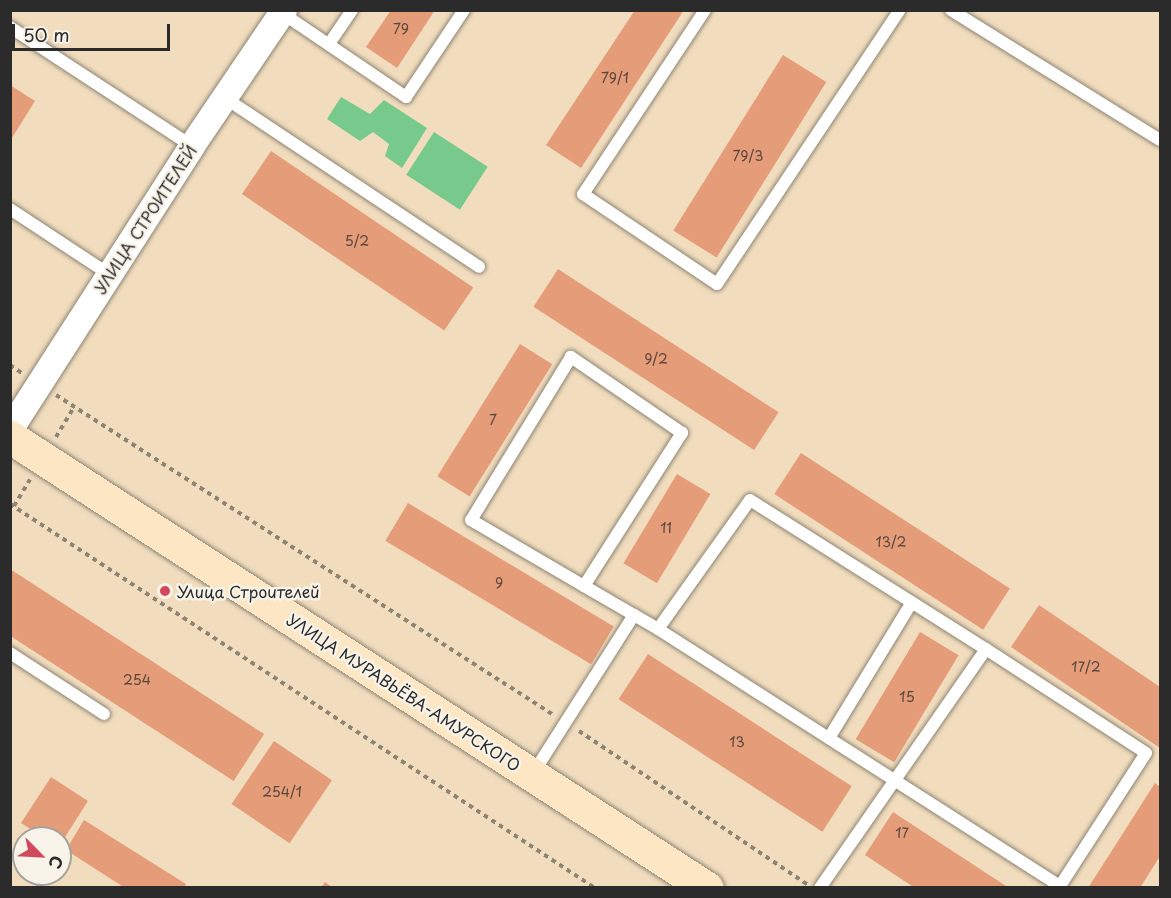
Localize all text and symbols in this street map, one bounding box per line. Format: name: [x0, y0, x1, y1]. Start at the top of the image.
scale bar: [15, 12, 172, 50]
text: 50 m: [23, 21, 70, 48]
house number: 79: [393, 21, 409, 37]
house number: 79/1: [601, 70, 629, 86]
street label: УЛИЦА СТРОИТЕЛЕЙ: [90, 141, 200, 297]
house number: 79/3: [733, 148, 763, 164]
house number: 5/2: [345, 233, 369, 249]
house number: 9/2: [644, 351, 668, 367]
house number: 7: [489, 412, 497, 428]
house number: 11: [660, 520, 672, 536]
house number: 13/2: [875, 534, 907, 550]
house number: 9: [495, 575, 503, 591]
place label: Улица Строителей: [177, 581, 321, 601]
marker: Улица Строителей: [158, 584, 172, 598]
street label: УЛИЦА МУРАВЬЁВА-АМУРСКОГО: [283, 609, 525, 775]
house number: 17/2: [1071, 659, 1101, 675]
house number: 254: [123, 672, 151, 688]
house number: 15: [899, 689, 915, 705]
house number: 13: [729, 734, 745, 750]
house number: 254/1: [262, 784, 302, 800]
house number: 17: [895, 825, 909, 841]
north arrow: [12, 826, 72, 886]
text: С: [43, 852, 70, 873]

